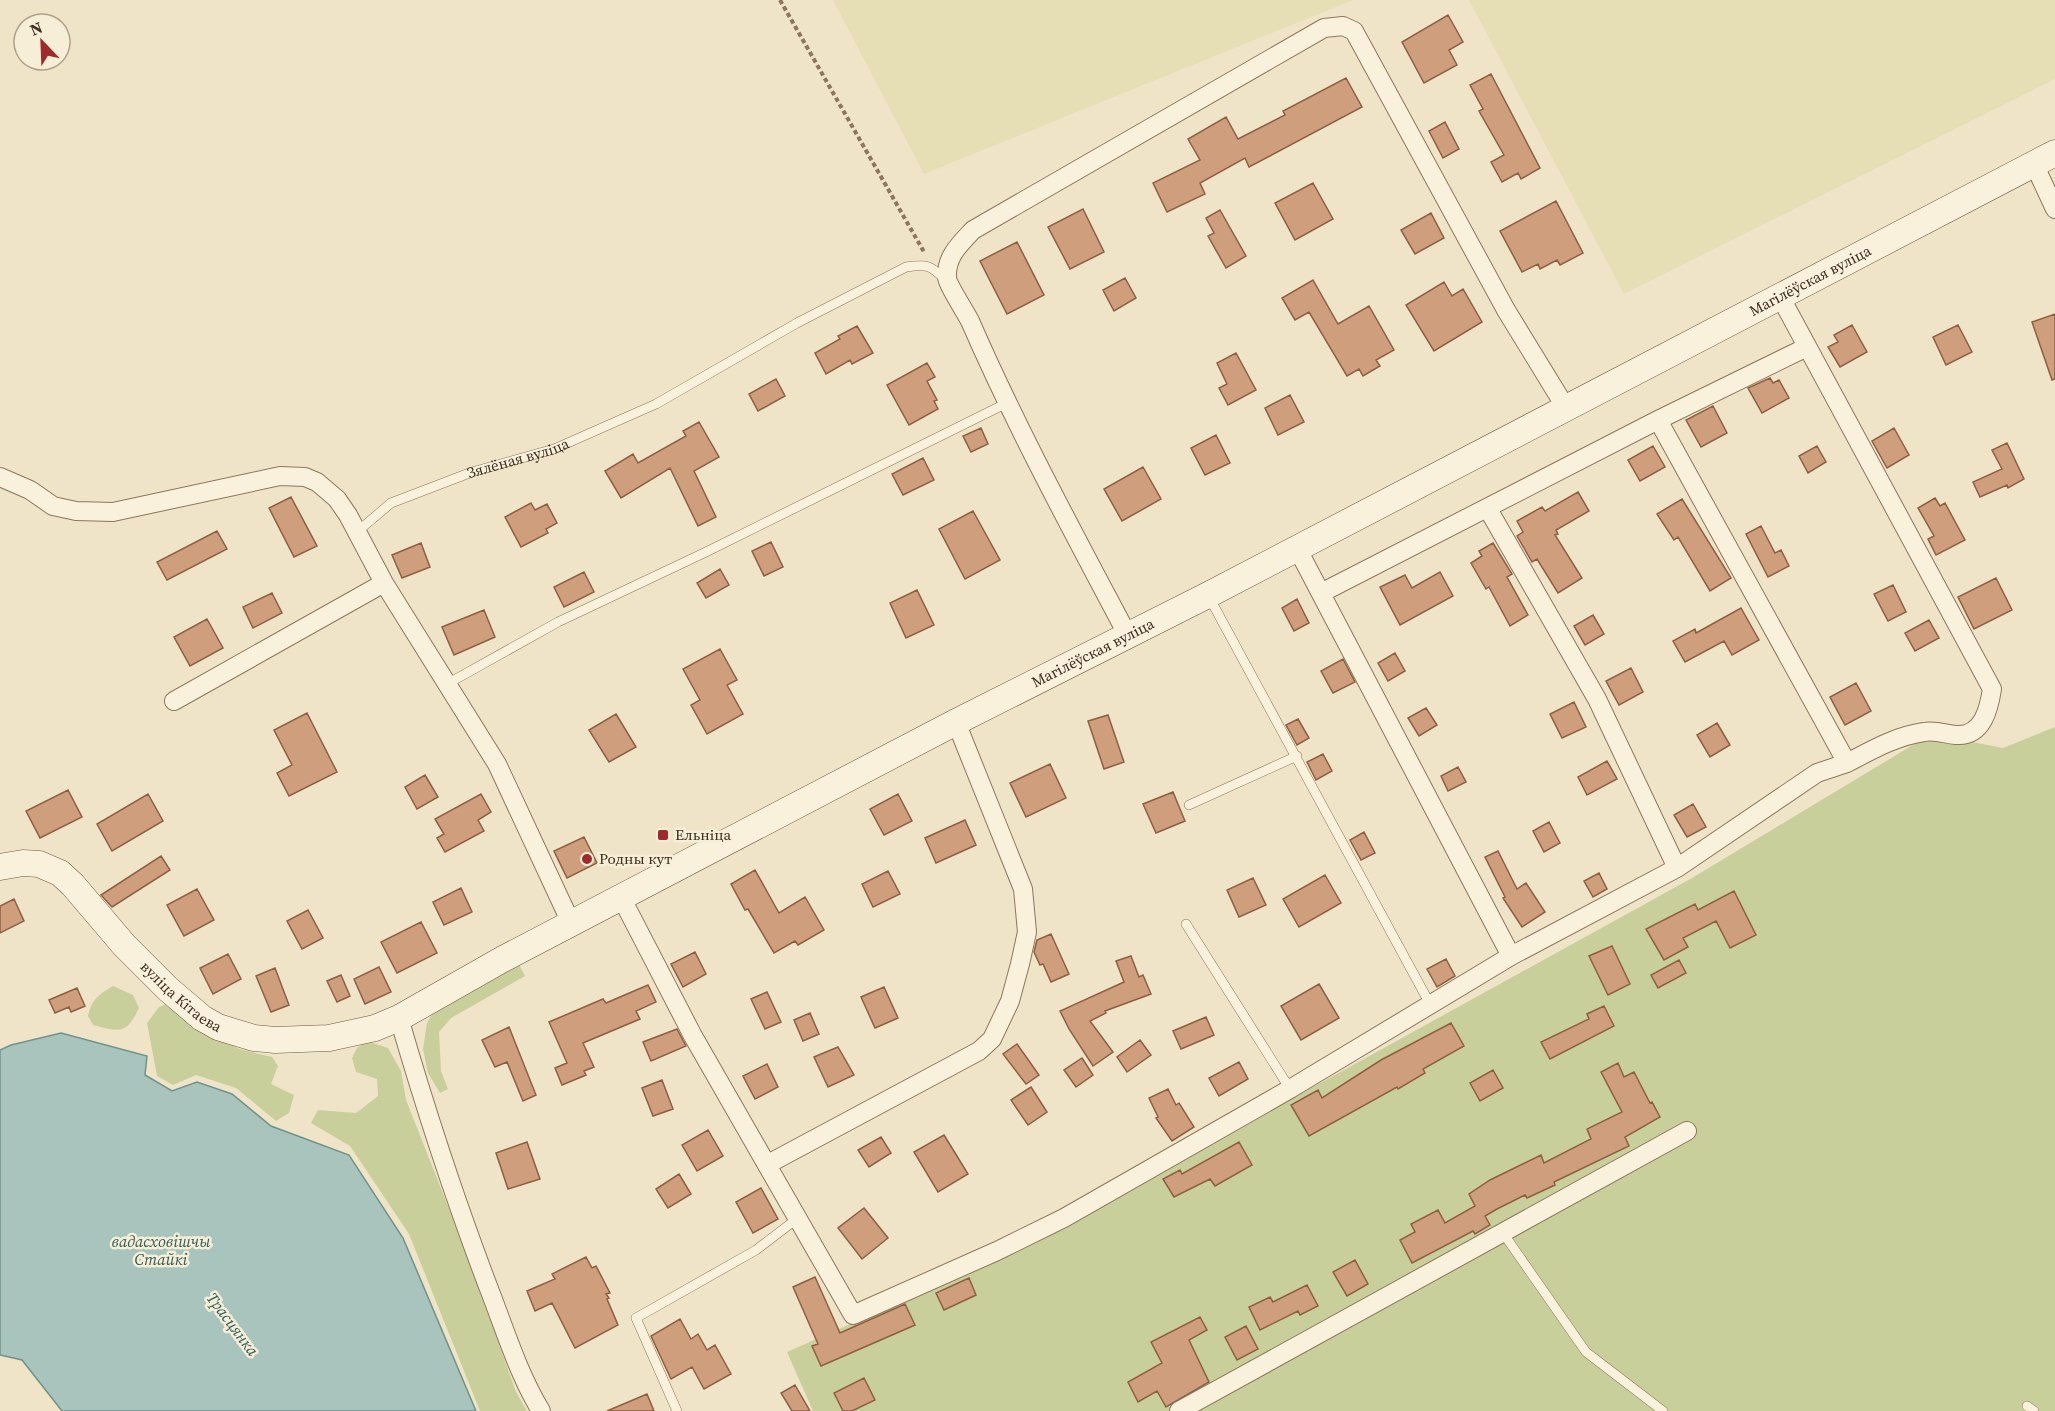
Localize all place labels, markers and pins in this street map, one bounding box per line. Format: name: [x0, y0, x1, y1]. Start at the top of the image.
place label: Ельніца: [675, 824, 732, 845]
marker: Ельніца: [656, 828, 670, 842]
place label: Родны кут: [599, 848, 672, 869]
marker: Родны кут: [580, 852, 594, 866]

